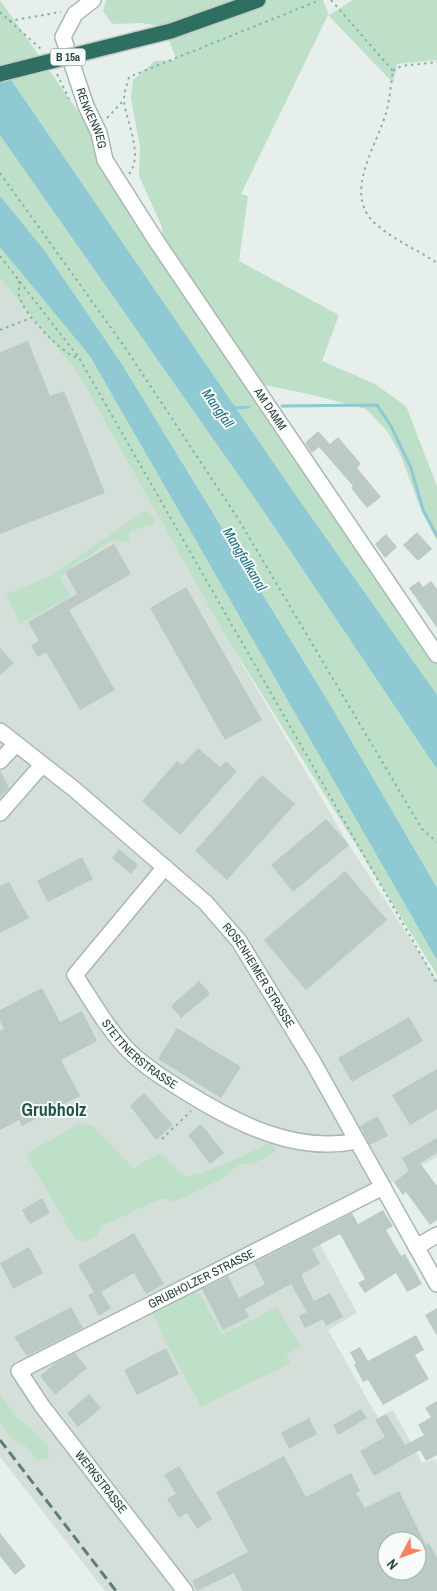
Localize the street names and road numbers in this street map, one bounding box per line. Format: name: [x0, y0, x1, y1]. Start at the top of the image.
road number: B 15a: [50, 48, 86, 66]
street label: RENKENWEG: [72, 86, 110, 150]
street label: AM DAMM: [250, 384, 290, 433]
street label: ROSENHEIMER STRASSE: [219, 919, 298, 1031]
street label: STETTNERSTRASSE: [98, 1016, 180, 1093]
street label: GRUBHOLZER STRASSE: [145, 1245, 257, 1312]
street label: WERKSTRASSE: [71, 1447, 131, 1517]

